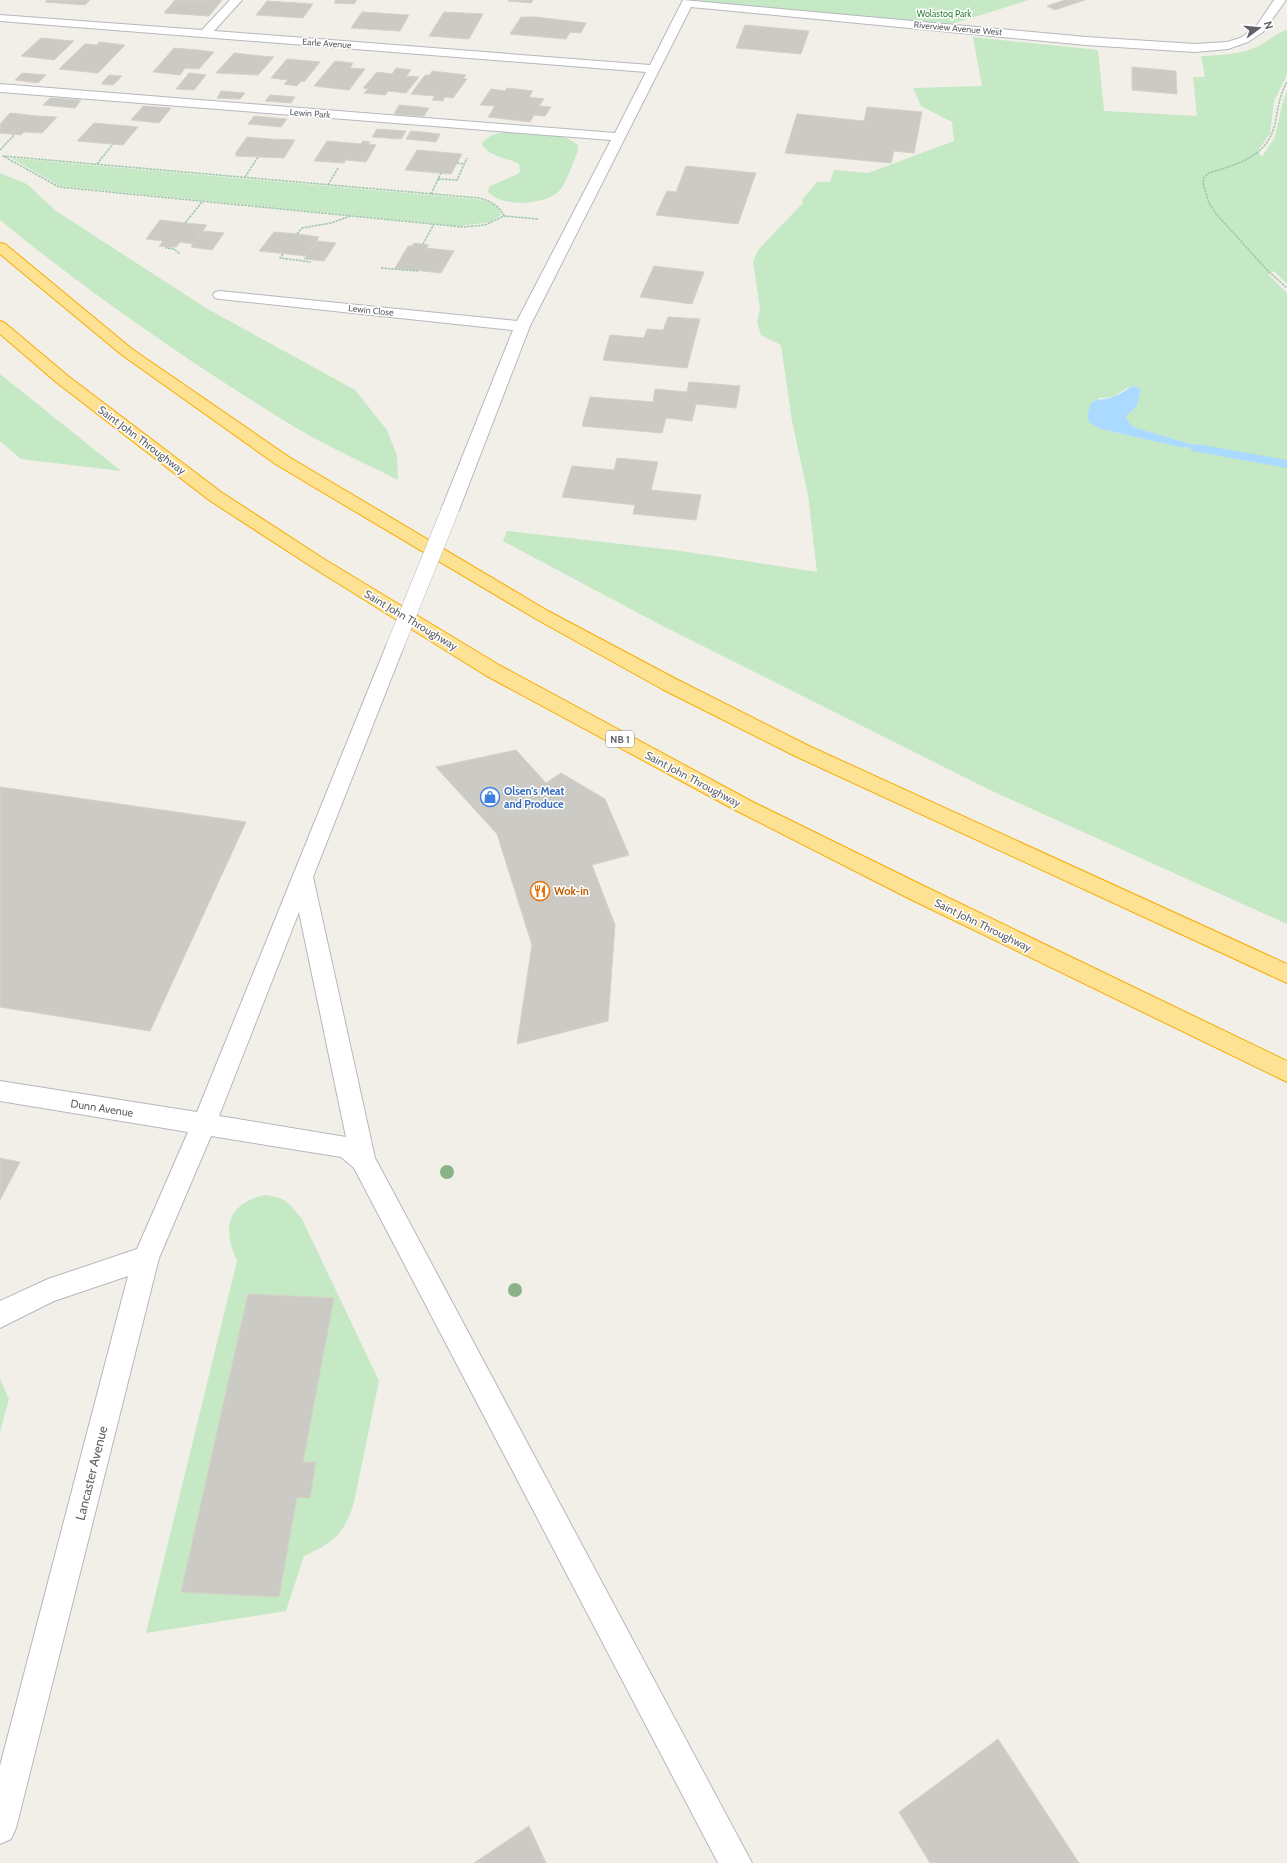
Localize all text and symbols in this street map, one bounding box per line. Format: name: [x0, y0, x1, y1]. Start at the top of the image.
park label: Wolastoq Park: [917, 8, 971, 19]
north arrow: [1239, 8, 1279, 48]
street label: Riverview Avenue West: [913, 19, 1003, 37]
text: N: [1261, 20, 1276, 31]
street label: Earle Avenue: [302, 36, 352, 50]
street label: Lewin Park: [289, 106, 331, 120]
street label: Lewin Close: [348, 302, 395, 318]
street label: Saint John Throughway: [95, 402, 189, 478]
street label: Saint John Throughway: [362, 587, 461, 654]
road number: NB 1: [606, 731, 634, 747]
street label: Saint John Throughway: [643, 748, 744, 810]
place label: Olsen's Meat and Produce: [504, 784, 564, 811]
shop icon: Olsen's Meat and Produce: [479, 786, 501, 808]
restaurant icon: Wok-in: [529, 880, 551, 902]
place label: Wok-in: [554, 884, 589, 898]
street label: Saint John Throughway: [932, 895, 1034, 955]
street label: Dunn Avenue: [70, 1096, 135, 1120]
street label: Lancaster Avenue: [72, 1424, 111, 1522]

